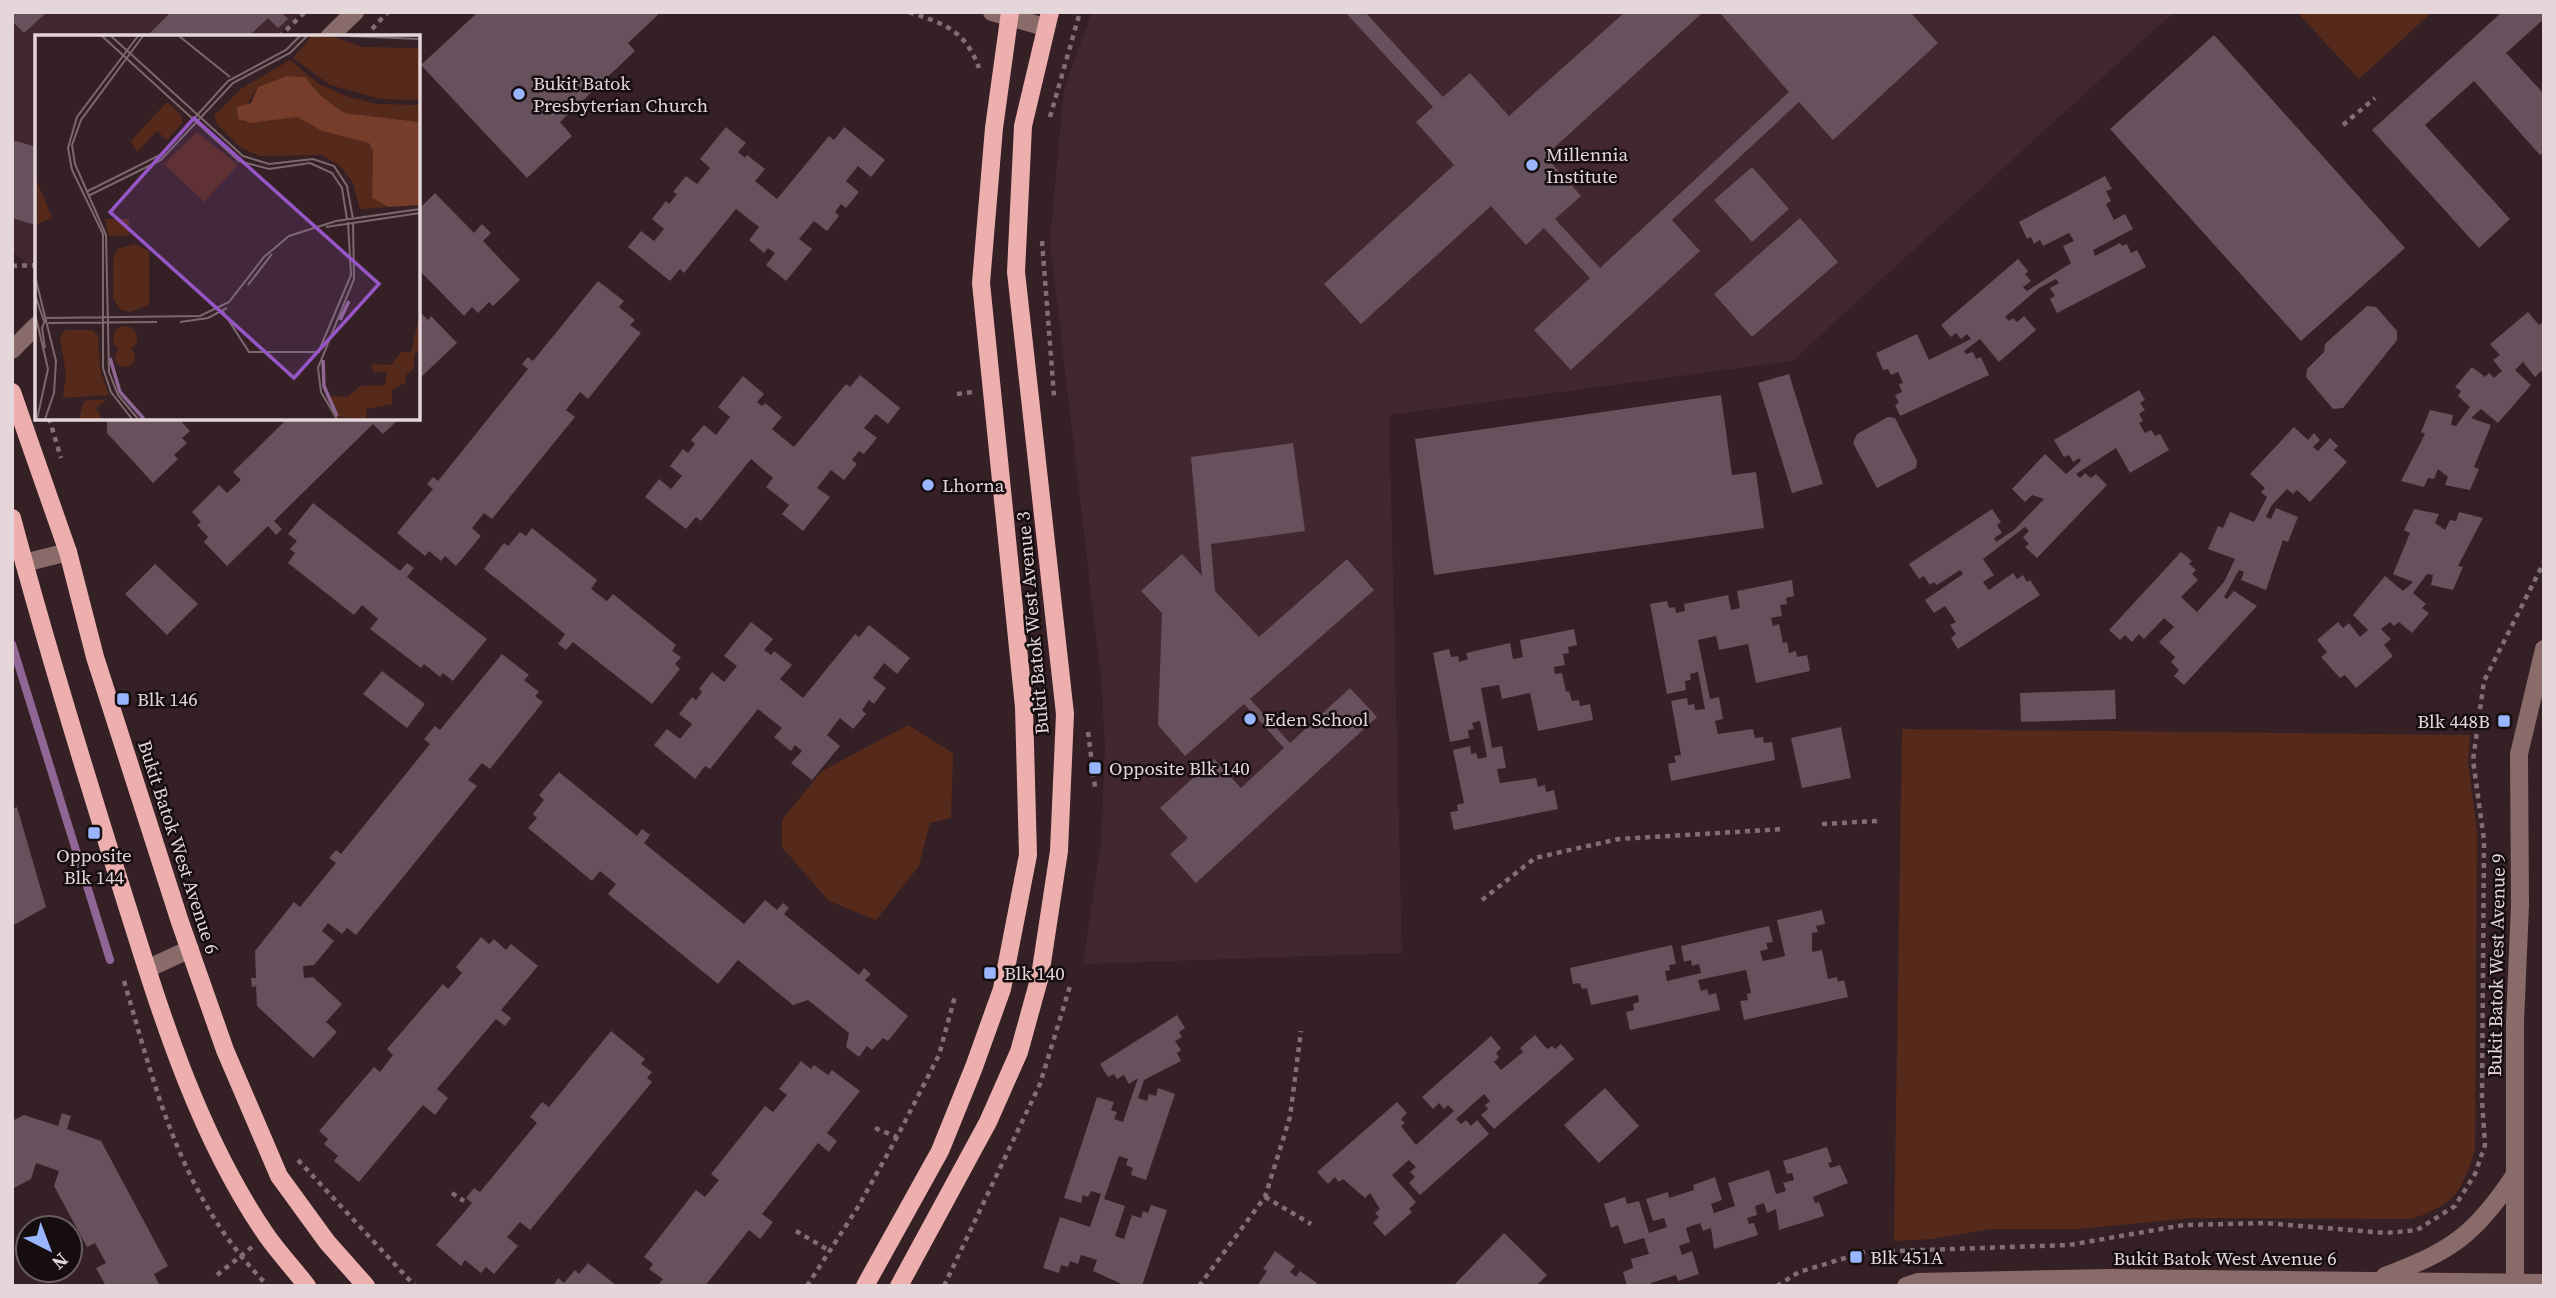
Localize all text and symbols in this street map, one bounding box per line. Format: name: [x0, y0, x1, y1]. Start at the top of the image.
inset map: [35, 35, 420, 420]
place label: Bukit Batok Presbyterian Church: [533, 70, 708, 118]
marker: Bukit Batok Presbyterian Church: [511, 86, 527, 102]
place label: Millennia Institute: [1546, 141, 1629, 189]
marker: Millennia Institute: [1524, 157, 1540, 173]
place label: Lhorna: [942, 472, 1005, 498]
marker: Lhorna: [920, 477, 936, 493]
street label: Bukit Batok West Avenue 3: [1009, 511, 1055, 735]
place label: Blk 146: [137, 686, 198, 712]
marker: Blk 146: [115, 691, 131, 707]
place label: Eden School: [1264, 706, 1369, 732]
place label: Blk 448B: [2417, 708, 2490, 734]
marker: Eden School: [1242, 711, 1258, 727]
marker: Blk 448B: [2496, 713, 2512, 729]
street label: Bukit Batok West Avenue 6: [132, 737, 226, 957]
place label: Opposite Blk 140: [1109, 755, 1250, 781]
marker: Opposite Blk 140: [1087, 760, 1103, 776]
marker: Opposite Blk 144: [86, 825, 102, 841]
place label: Opposite Blk 144: [56, 842, 132, 890]
street label: Bukit Batok West Avenue 9: [2481, 853, 2511, 1077]
place label: Blk 140: [1004, 960, 1065, 986]
marker: Blk 140: [982, 965, 998, 981]
north arrow: [14, 1214, 84, 1284]
place label: Blk 451A: [1870, 1244, 1944, 1270]
street label: Bukit Batok West Avenue 6: [2113, 1245, 2337, 1271]
text: N: [46, 1247, 74, 1276]
marker: Blk 451A: [1848, 1249, 1864, 1265]

